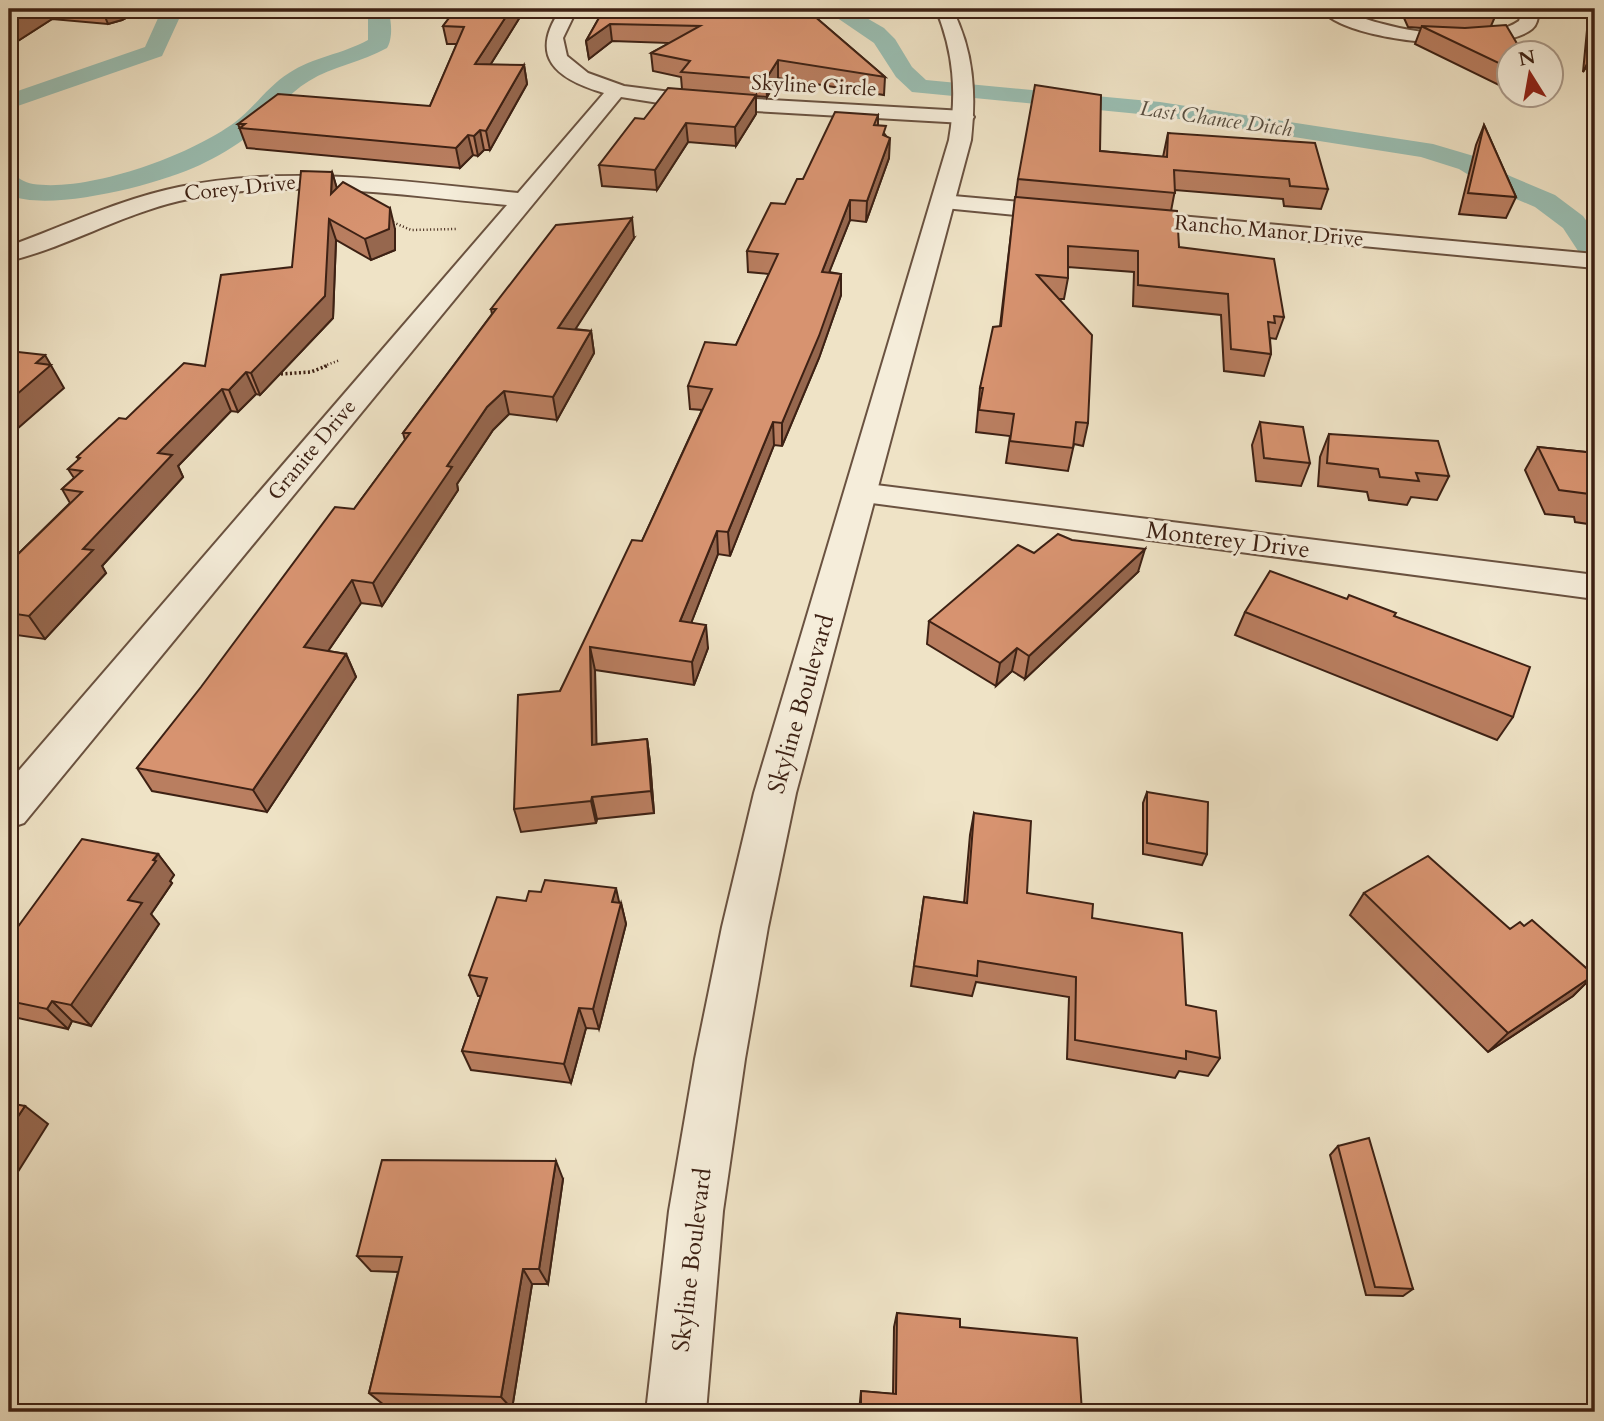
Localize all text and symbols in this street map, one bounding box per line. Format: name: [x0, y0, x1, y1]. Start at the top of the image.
north arrow: [1496, 38, 1566, 108]
text: N: [1516, 44, 1538, 73]
street label: Skyline Circle: [751, 68, 877, 104]
water label: Last Chance Ditch: [1138, 94, 1294, 144]
street label: Corey Drive: [183, 168, 297, 208]
street label: Rancho Manor Drive: [1173, 208, 1365, 254]
street label: Granite Drive: [261, 393, 363, 507]
street label: Monterey Drive: [1144, 514, 1312, 566]
street label: Skyline Boulevard: [760, 610, 842, 797]
street label: Skyline Boulevard: [664, 1166, 720, 1354]

